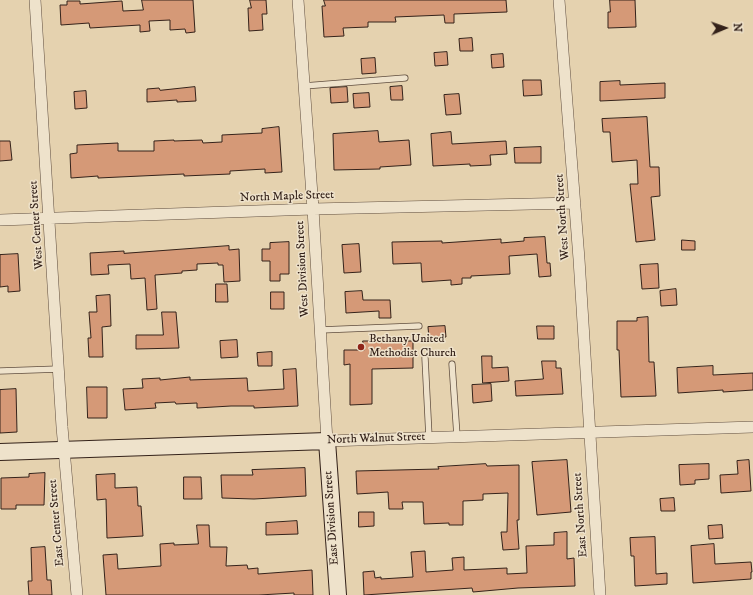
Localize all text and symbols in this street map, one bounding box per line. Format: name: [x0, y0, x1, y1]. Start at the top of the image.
north arrow: [705, 8, 745, 48]
text: N: [730, 23, 744, 32]
street label: West North Street: [553, 173, 573, 261]
street label: West Center Street: [27, 180, 47, 270]
street label: North Maple Street: [240, 188, 334, 206]
street label: West Division Street: [293, 220, 313, 318]
place label: Bethany United Methodist Church: [369, 333, 456, 361]
marker: Bethany United Methodist Church: [356, 342, 366, 352]
street label: North Walnut Street: [327, 430, 425, 448]
street label: East Division Street: [322, 470, 342, 566]
street label: East North Street: [571, 472, 591, 558]
street label: East Center Street: [46, 479, 68, 567]

